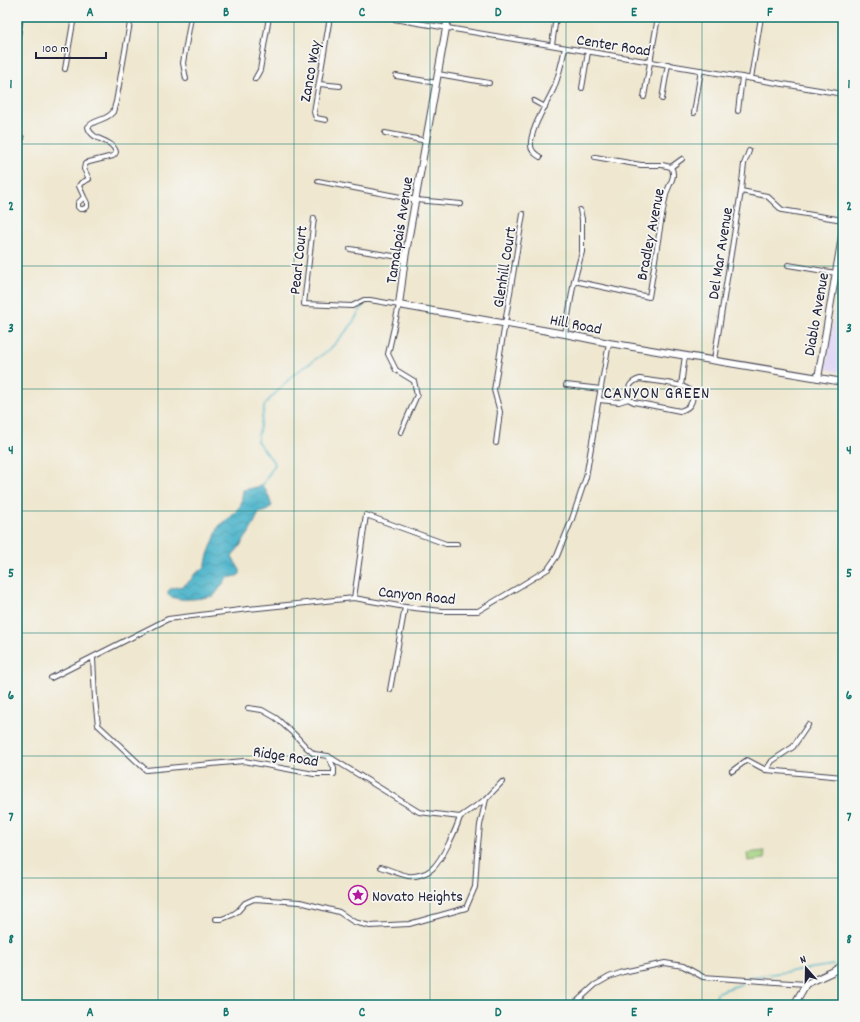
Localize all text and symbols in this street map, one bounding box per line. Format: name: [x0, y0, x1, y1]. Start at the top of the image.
text: A: [86, 4, 94, 23]
text: B: [223, 4, 229, 23]
text: C: [359, 4, 366, 23]
text: D: [495, 4, 502, 23]
text: E: [631, 4, 638, 23]
text: F: [767, 4, 773, 23]
street label: Center Road: [575, 29, 652, 64]
scale bar: [36, 34, 106, 60]
street label: Zanco Way: [295, 38, 328, 104]
text: 100 m: [42, 41, 69, 58]
text: 1: [10, 76, 13, 95]
text: 1: [848, 76, 851, 95]
street label: Tamalpais Avenue: [381, 175, 420, 286]
street label: Bradley Avenue: [631, 186, 672, 282]
text: 2: [8, 198, 14, 217]
text: 2: [846, 198, 852, 217]
street label: Del Mar Avenue: [703, 206, 740, 301]
street label: Pearl Court: [284, 225, 315, 296]
street label: Glenhill Court: [488, 225, 523, 310]
street label: Diablo Avenue: [799, 271, 836, 358]
street label: Hill Road: [548, 309, 603, 342]
text: 3: [8, 320, 14, 339]
text: 3: [846, 320, 852, 339]
district label: CANYON GREEN: [603, 383, 711, 407]
text: 4: [8, 442, 14, 461]
text: 4: [846, 442, 852, 461]
text: 5: [8, 565, 14, 584]
text: 5: [846, 565, 852, 584]
street label: Canyon Road: [377, 581, 456, 612]
text: 6: [8, 687, 15, 706]
text: 6: [846, 687, 853, 706]
street label: Ridge Road: [251, 741, 320, 774]
text: 7: [9, 809, 14, 828]
text: 7: [847, 809, 852, 828]
place icon: Novato Heights: [347, 884, 369, 906]
place label: Novato Heights: [372, 886, 463, 909]
text: 8: [8, 931, 14, 950]
text: 8: [846, 931, 852, 950]
north arrow: [786, 948, 826, 988]
text: N: [798, 952, 809, 969]
text: A: [86, 1004, 94, 1022]
text: B: [223, 1004, 229, 1022]
text: C: [359, 1004, 366, 1022]
text: D: [495, 1004, 502, 1022]
text: E: [631, 1004, 638, 1022]
text: F: [767, 1004, 773, 1022]

